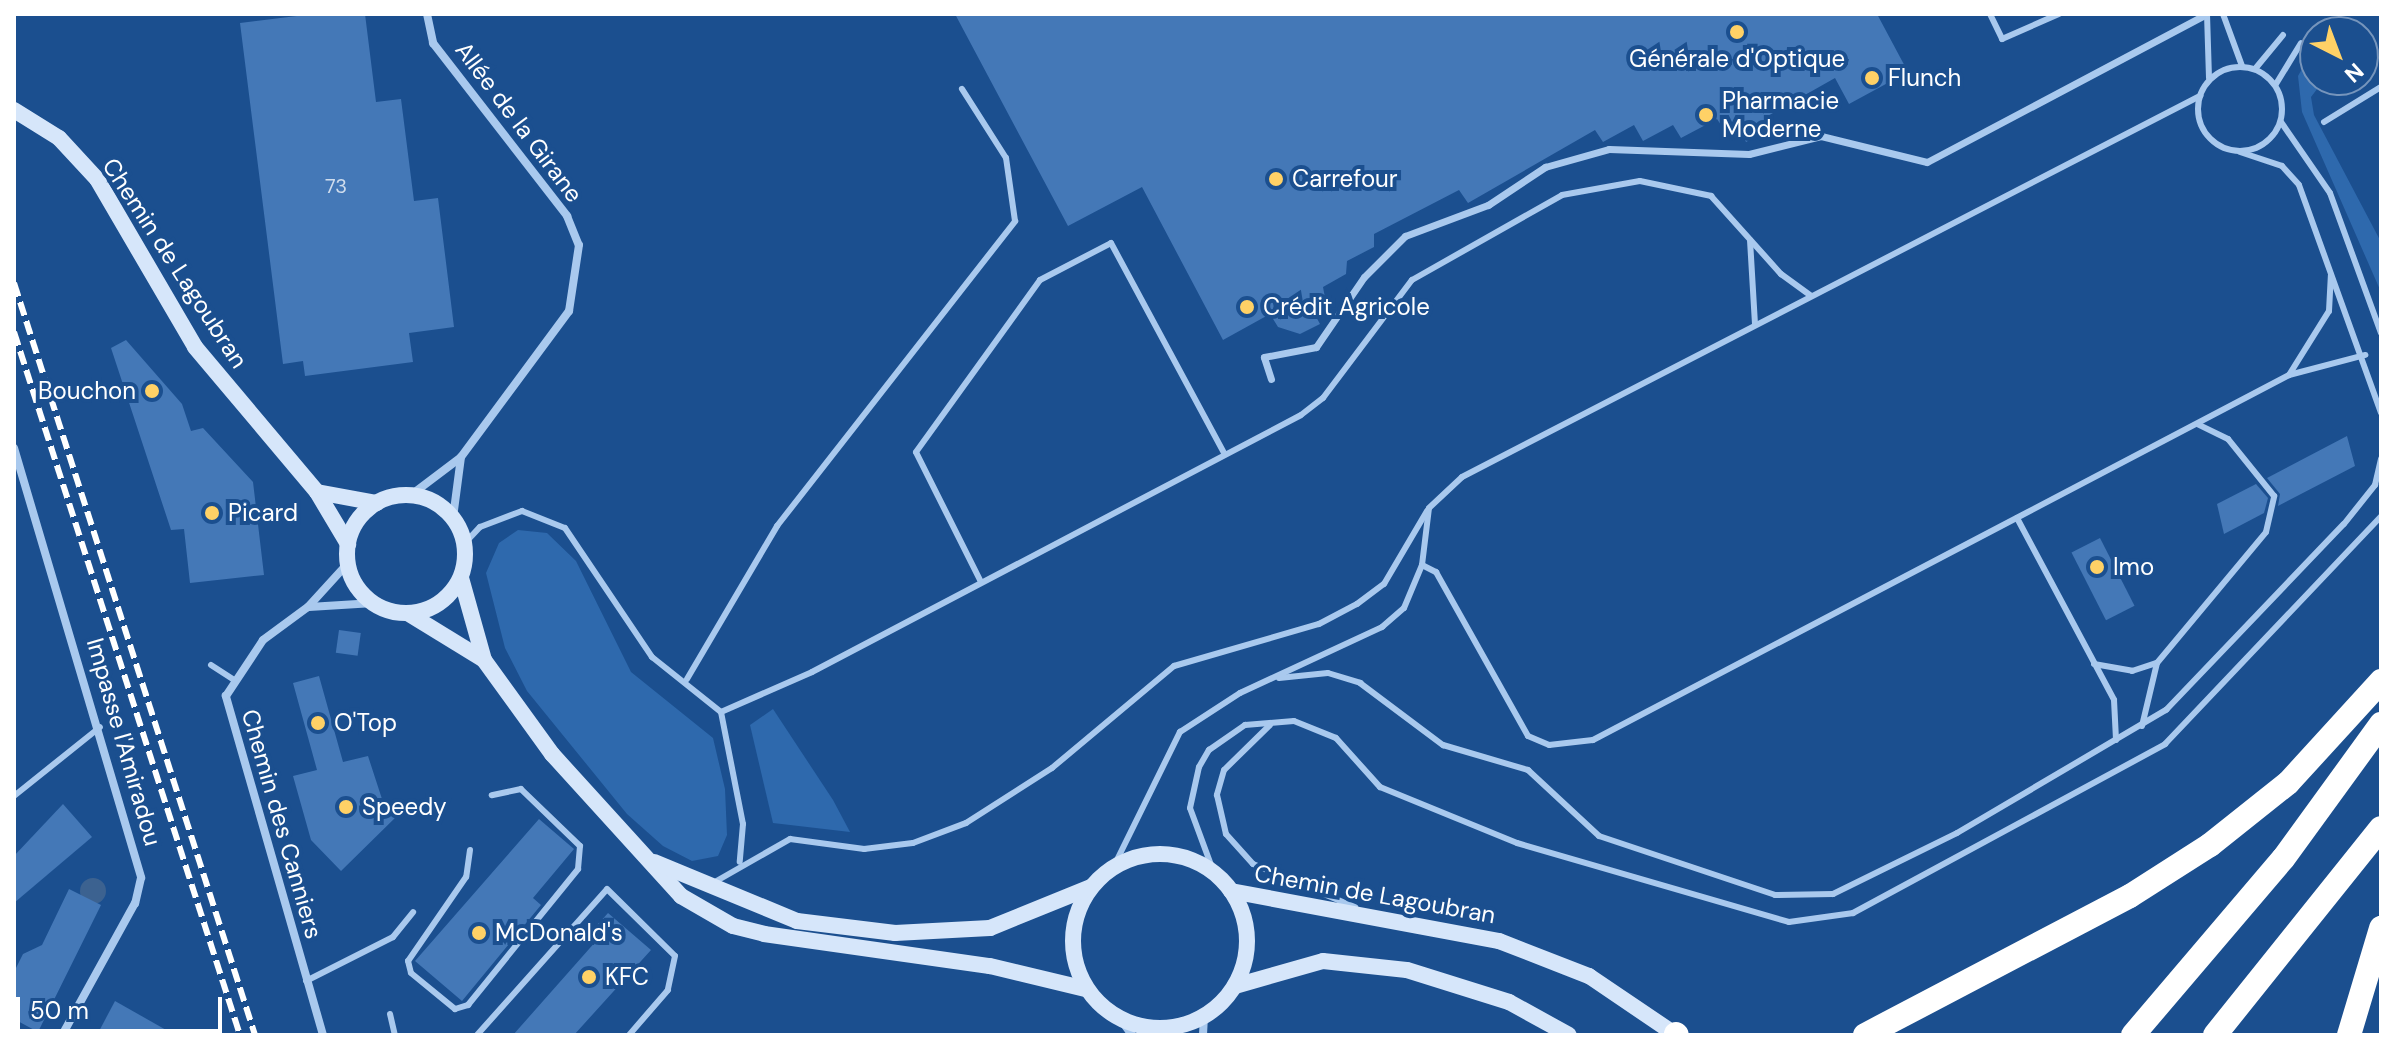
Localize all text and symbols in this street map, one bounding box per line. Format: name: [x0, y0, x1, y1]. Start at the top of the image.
north arrow: [2299, 16, 2379, 96]
marker: Générale d'Optique: [1728, 23, 1746, 41]
street label: Allée de la Girane: [449, 36, 589, 208]
place label: Générale d'Optique: [1629, 45, 1845, 73]
text: N: [2338, 57, 2370, 89]
place label: Flunch: [1888, 64, 1961, 92]
marker: Flunch: [1863, 69, 1881, 87]
place label: Pharmacie Moderne: [1722, 87, 1839, 143]
marker: Pharmacie Moderne: [1697, 106, 1715, 124]
street label: Chemin de Lagoubran: [96, 153, 254, 373]
place label: Carrefour: [1292, 165, 1398, 193]
marker: Carrefour: [1267, 170, 1285, 188]
house number: 73: [325, 174, 347, 198]
place label: Crédit Agricole: [1263, 293, 1430, 321]
marker: Crédit Agricole: [1238, 298, 1256, 316]
place label: Bouchon: [38, 377, 136, 405]
marker: Bouchon: [143, 382, 161, 400]
place label: Picard: [228, 499, 298, 527]
marker: Picard: [203, 504, 221, 522]
place label: Imo: [2113, 553, 2154, 581]
marker: Imo: [2088, 558, 2106, 576]
street label: Impasse l'Amiradou: [81, 635, 167, 849]
street label: Chemin des Canniers: [235, 706, 329, 942]
place label: O'Top: [334, 709, 397, 737]
marker: O'Top: [309, 714, 327, 732]
place label: Speedy: [362, 793, 447, 821]
marker: Speedy: [337, 798, 355, 816]
street label: Chemin de Lagoubran: [1252, 859, 1498, 929]
place label: McDonald's: [495, 919, 623, 947]
marker: McDonald's: [470, 924, 488, 942]
place label: KFC: [605, 963, 649, 991]
marker: KFC: [580, 968, 598, 986]
scale bar: [20, 981, 226, 1031]
text: 50 m: [30, 995, 89, 1026]

